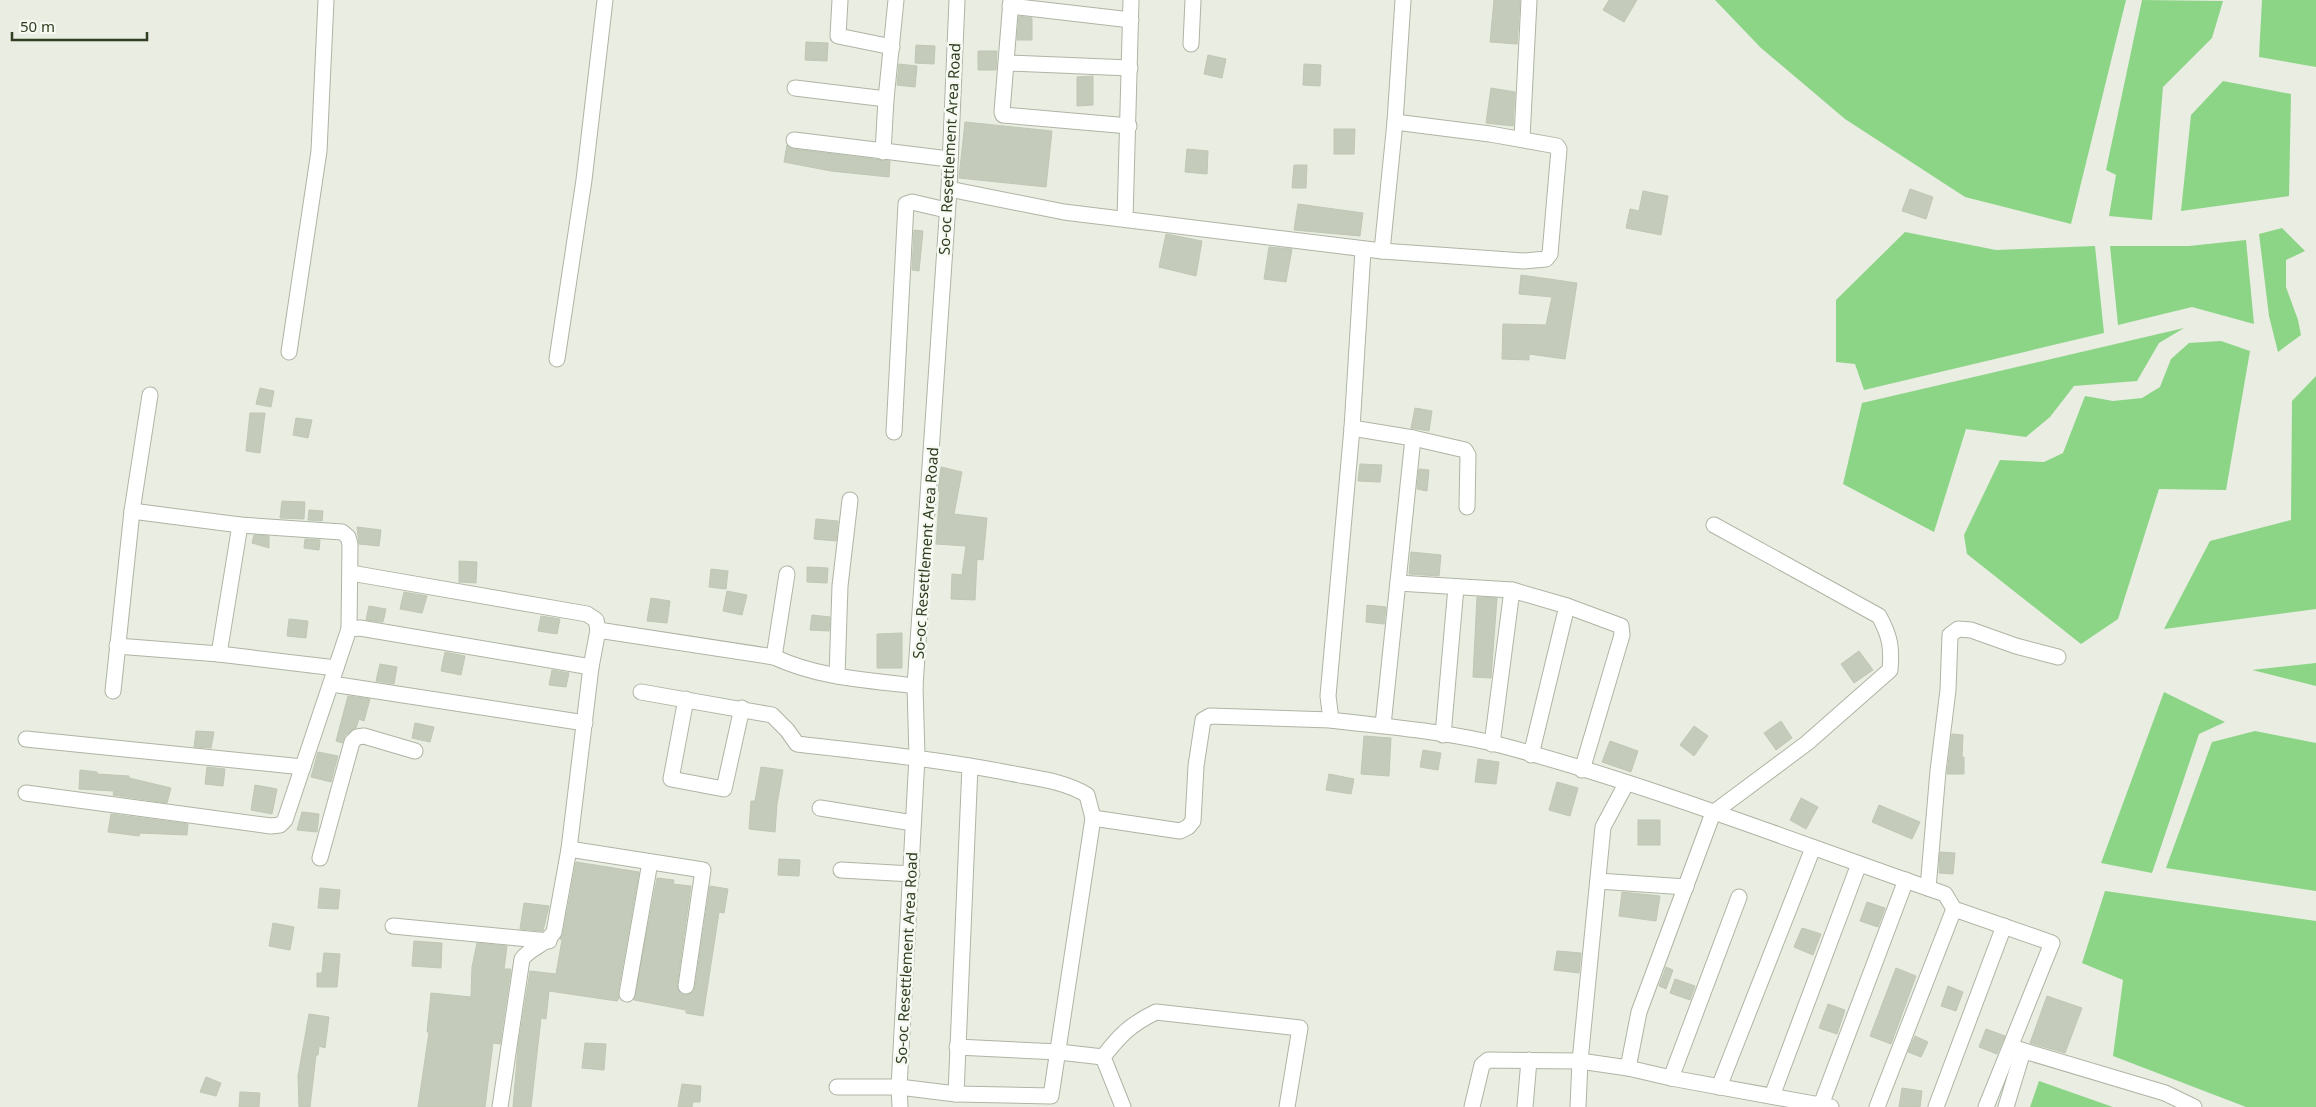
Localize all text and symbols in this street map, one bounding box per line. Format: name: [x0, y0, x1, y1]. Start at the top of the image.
scale bar: [12, 10, 148, 42]
text: 50 m: [20, 16, 55, 36]
street label: So-oc Resettlement Area Road: [933, 42, 965, 256]
street label: So-oc Resettlement Area Road: [908, 446, 942, 660]
street label: So-oc Resettlement Area Road: [890, 851, 922, 1065]

